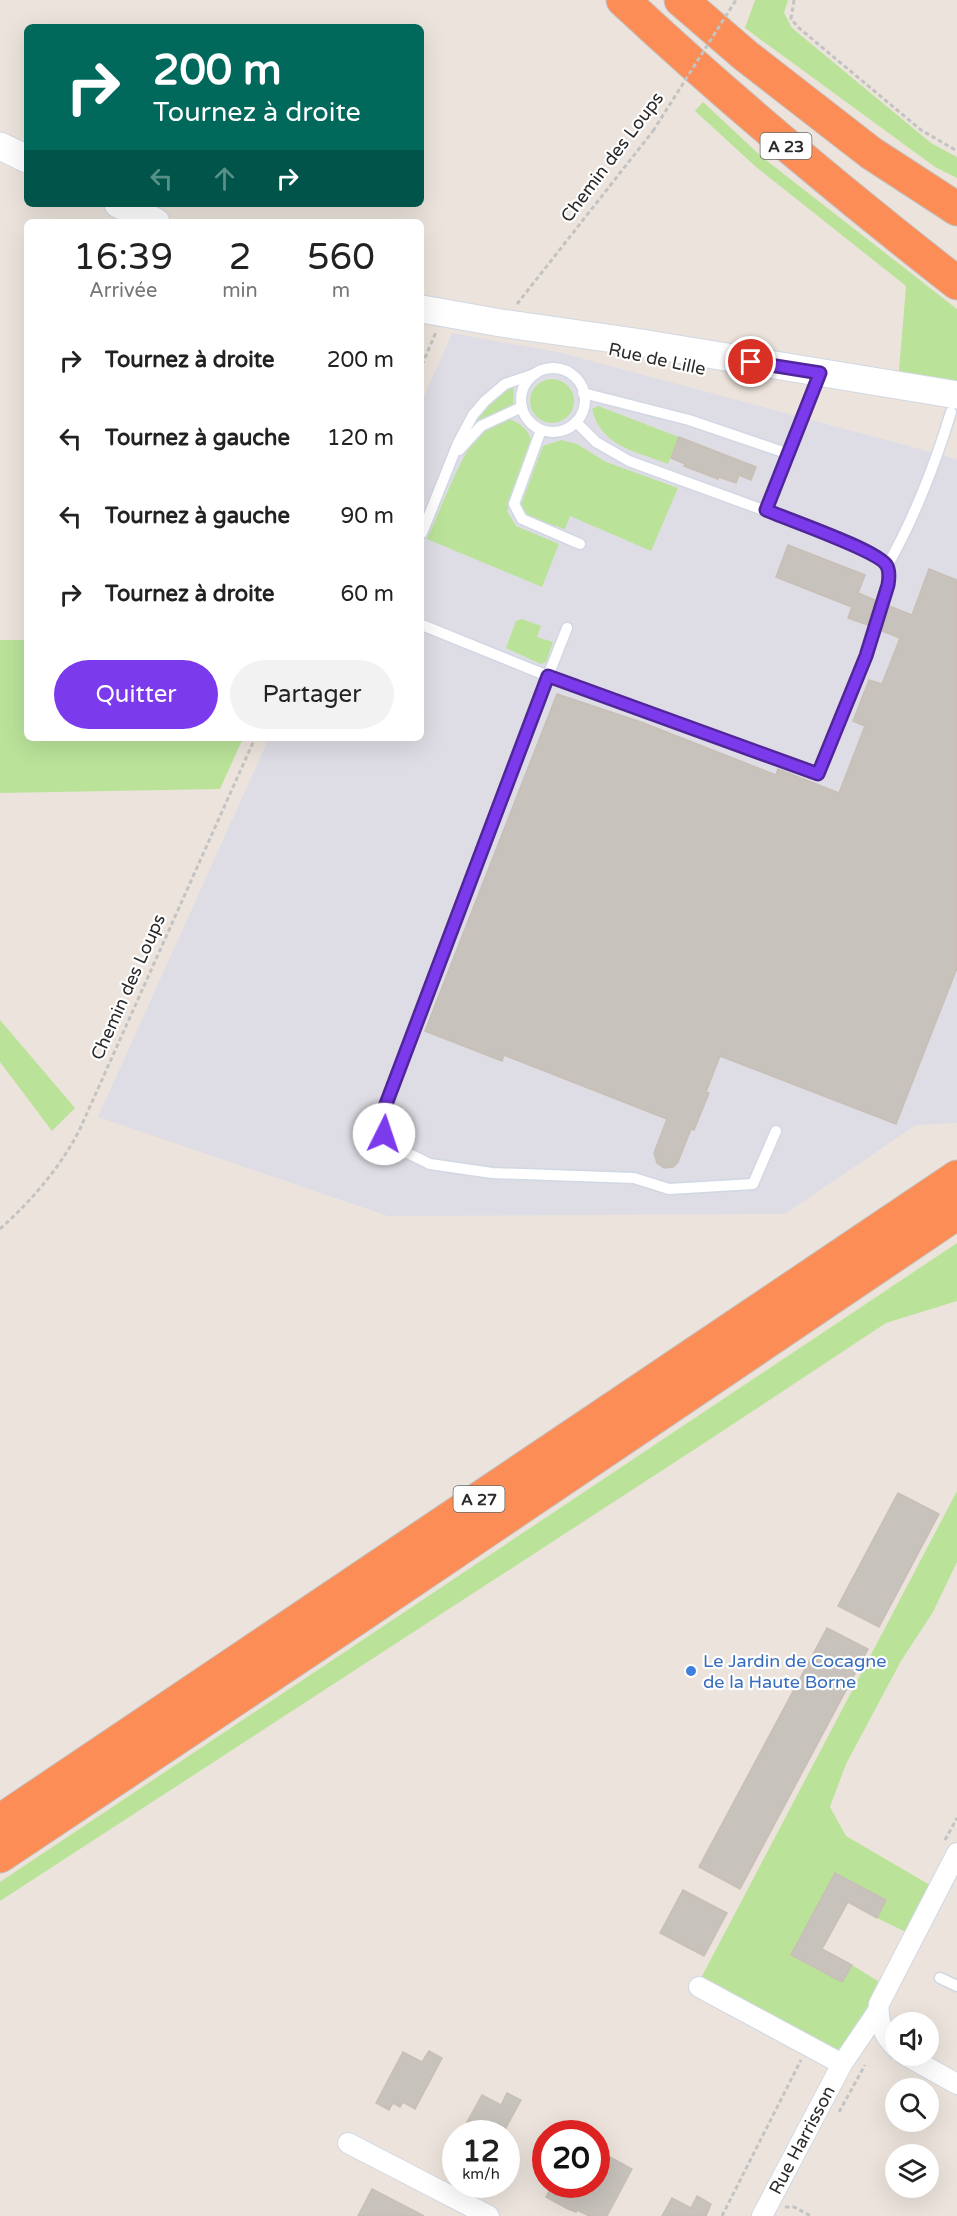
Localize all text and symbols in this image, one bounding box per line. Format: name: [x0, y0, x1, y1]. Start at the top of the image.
text: 200 m: [153, 45, 282, 96]
icon: right: [54, 48, 132, 126]
street label: Chemin des Loups: [556, 88, 668, 226]
text: Tournez à droite: [153, 96, 361, 129]
road number: A 23: [760, 133, 812, 159]
icon: left: [145, 162, 178, 195]
icon: ahead: [208, 162, 241, 195]
icon: right: [271, 162, 304, 195]
text: 16:39: [73, 236, 173, 279]
text: 2: [229, 236, 251, 279]
text: 560: [307, 236, 375, 279]
text: Arrivée: [89, 279, 157, 303]
text: min: [222, 279, 258, 303]
text: m: [332, 279, 350, 303]
pin: [725, 336, 776, 387]
street label: Rue de Lille: [606, 338, 708, 380]
icon: right: [54, 344, 87, 377]
icon: arrive: [734, 345, 767, 378]
text: Tournez à droite: [105, 347, 274, 373]
text: 200 m: [327, 347, 394, 373]
icon: left: [54, 422, 87, 455]
text: Tournez à gauche: [105, 425, 290, 451]
text: 120 m: [327, 425, 394, 451]
icon: left: [54, 500, 87, 533]
text: Tournez à gauche: [105, 503, 290, 529]
text: 90 m: [340, 503, 394, 529]
icon: right: [54, 578, 87, 611]
text: Tournez à droite: [105, 581, 274, 607]
text: 60 m: [340, 581, 394, 607]
button: Quitter: [54, 660, 218, 729]
button: Partager: [230, 660, 394, 729]
street label: Chemin des Loups: [86, 911, 170, 1063]
position arrow: [352, 1102, 416, 1166]
road number: A 27: [454, 1486, 504, 1512]
place label: Le Jardin de Cocagne de la Haute Borne: [703, 1650, 886, 1693]
marker: Le Jardin de Cocagne de la Haute Borne: [684, 1664, 698, 1678]
map controls: [885, 2012, 939, 2198]
button: sound: [885, 2012, 939, 2066]
button: search: [885, 2078, 939, 2132]
street label: Rue Harrisson: [764, 2082, 840, 2198]
speed limit sign: 20: [532, 2120, 610, 2198]
text: 12: [462, 2133, 500, 2170]
button: layers: [885, 2144, 939, 2198]
text: km/h: [462, 2165, 500, 2183]

